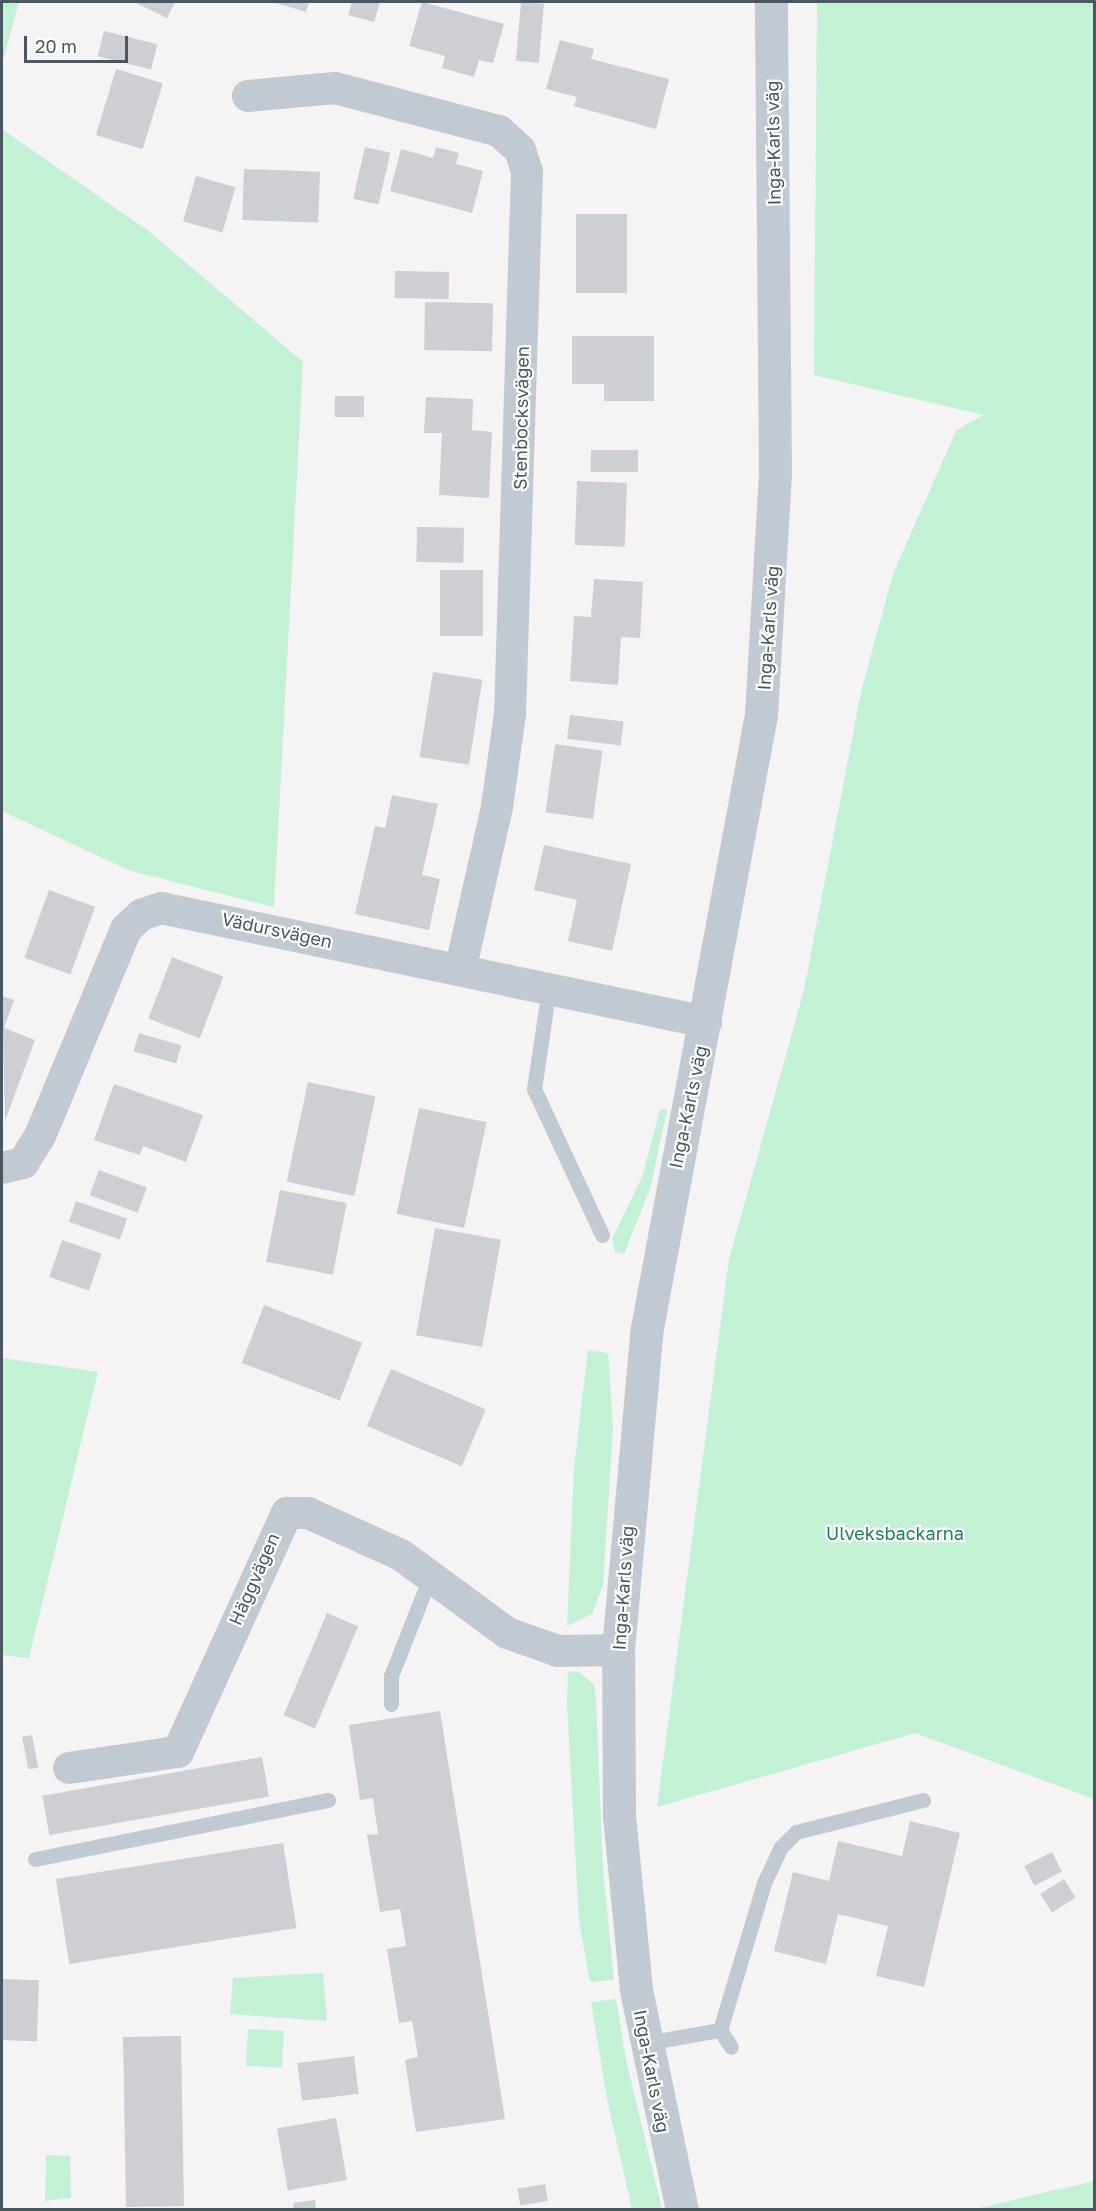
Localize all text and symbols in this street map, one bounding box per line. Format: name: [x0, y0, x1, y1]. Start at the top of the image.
scale bar: [27, 24, 130, 62]
text: 20 m: [35, 35, 77, 57]
street label: Inga-Karls väg: [761, 80, 785, 206]
street label: Stenbocksvägen: [509, 346, 533, 490]
street label: Inga-Karls väg: [753, 565, 783, 691]
street label: Vädursvägen: [220, 908, 334, 952]
street label: Inga-Karls väg: [664, 1044, 712, 1170]
park label: Ulveksbackarna: [826, 1522, 964, 1544]
street label: Inga-Karls väg: [608, 1525, 638, 1651]
street label: Häggvägen: [224, 1530, 284, 1628]
street label: Inga-Karls väg: [629, 2008, 675, 2134]

